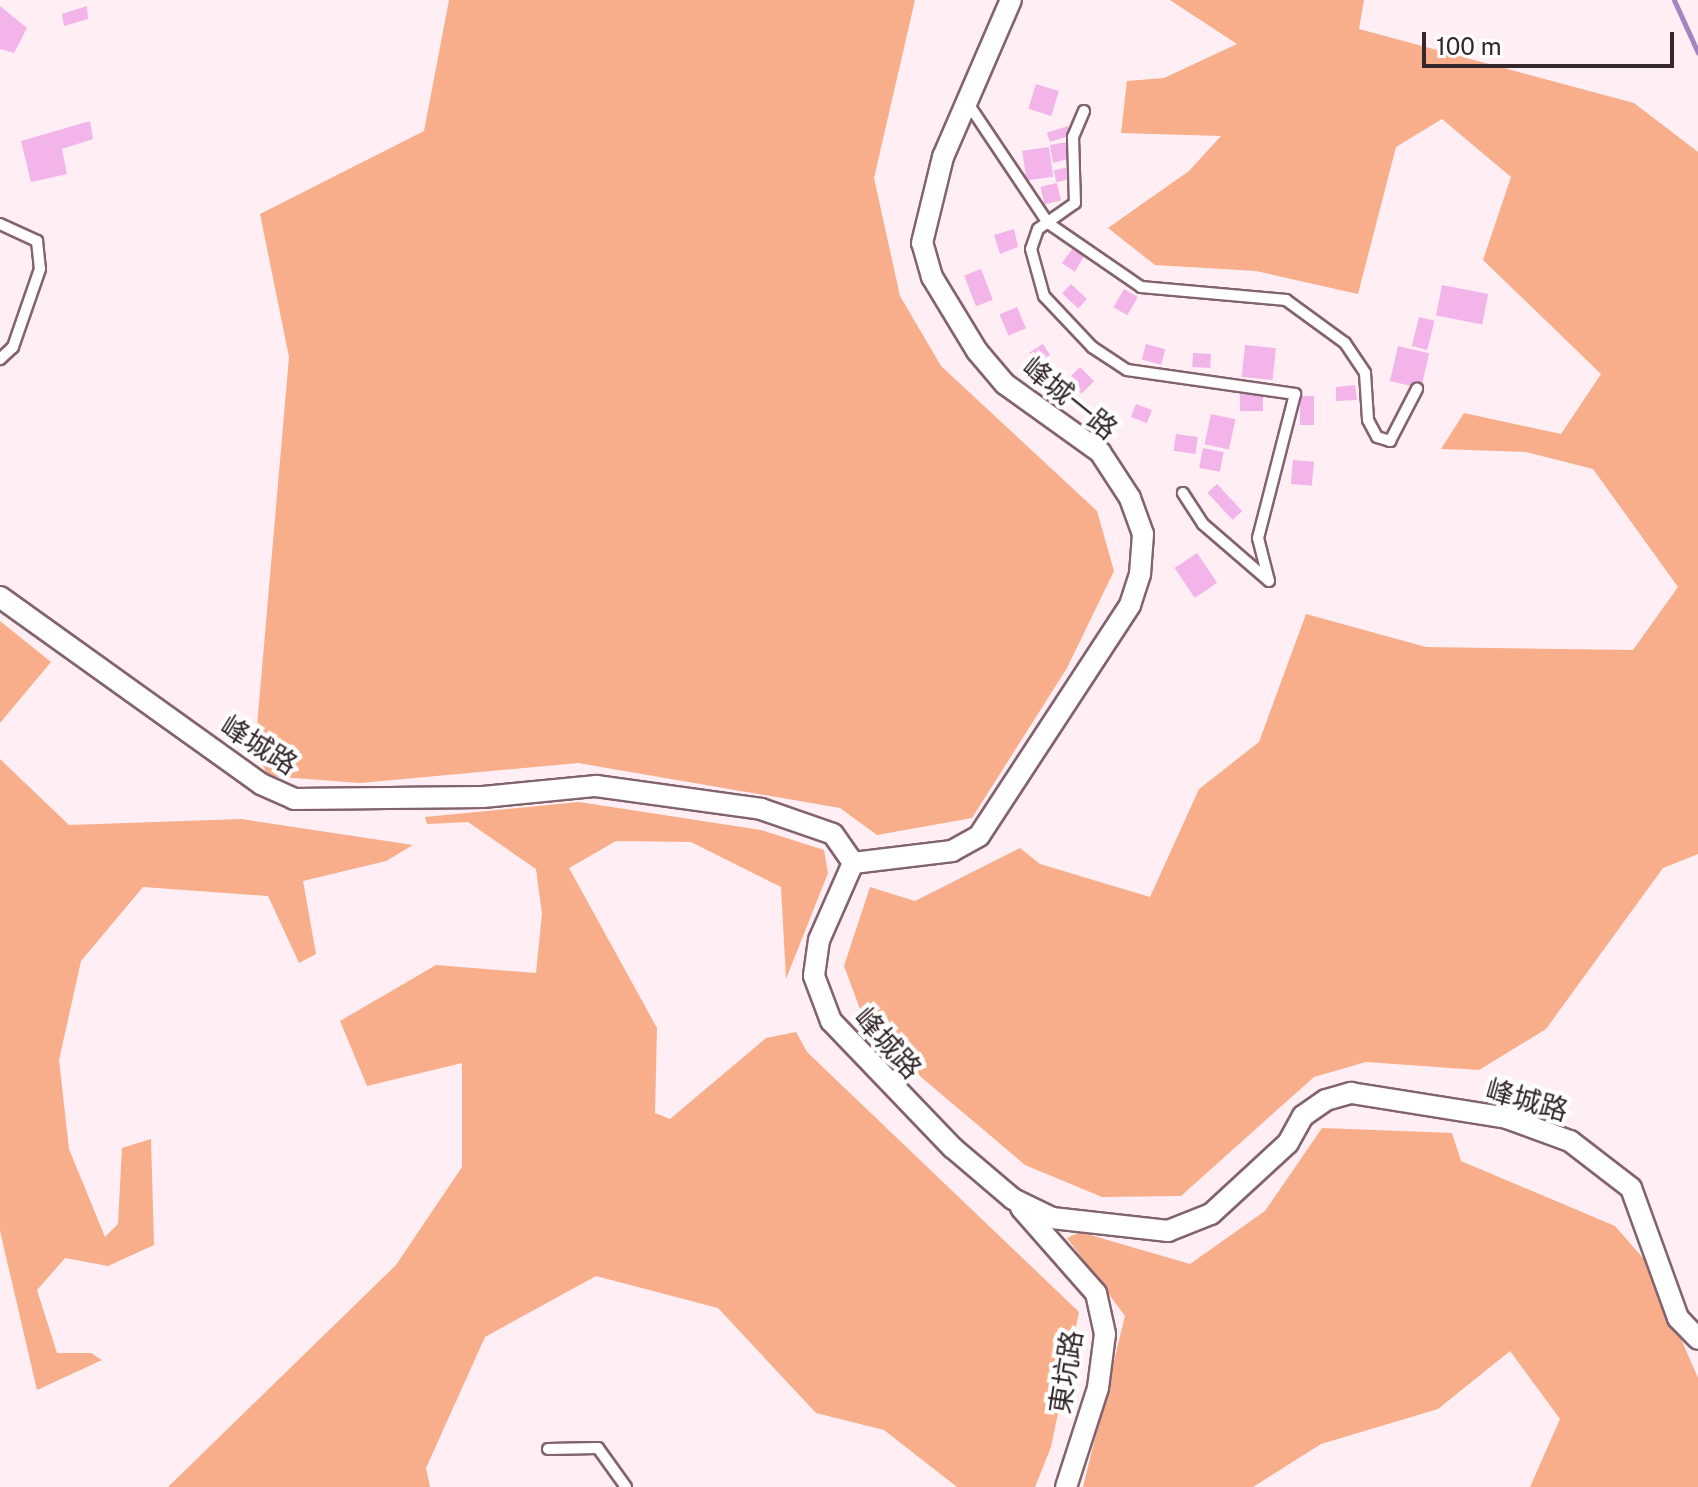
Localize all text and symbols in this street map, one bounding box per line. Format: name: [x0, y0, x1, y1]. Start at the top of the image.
scale bar: [1426, 16, 1678, 66]
text: 100 m: [1436, 32, 1502, 60]
street label: 峰城一路: [1016, 350, 1124, 446]
street label: 峰城路: [214, 708, 304, 782]
street label: 峰城路: [847, 1001, 929, 1085]
street label: 峰城路: [1482, 1072, 1572, 1128]
street label: 東坑路: [1043, 1328, 1089, 1416]

